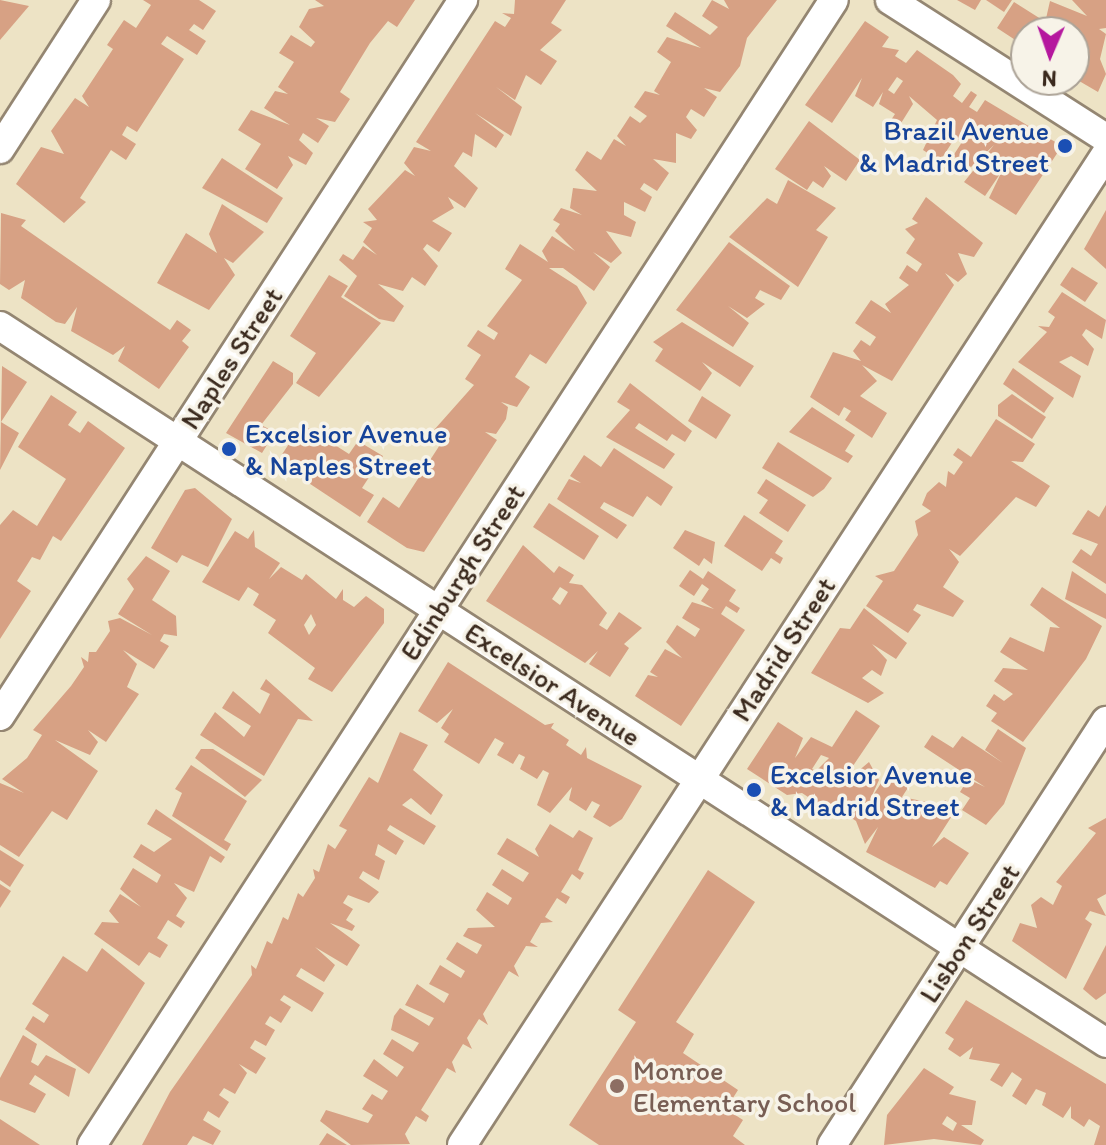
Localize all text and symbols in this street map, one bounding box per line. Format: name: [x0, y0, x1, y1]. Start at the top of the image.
north arrow: [1010, 16, 1090, 96]
text: N: [1041, 65, 1057, 92]
place label: Brazil Avenue & Madrid Street: [859, 113, 1049, 179]
marker: Brazil Avenue & Madrid Street: [1056, 137, 1074, 155]
street label: Naples Street: [173, 281, 289, 435]
place label: Excelsior Avenue & Naples Street: [245, 416, 446, 482]
marker: Excelsior Avenue & Naples Street: [220, 440, 238, 458]
street label: Edinburgh Street: [392, 478, 532, 666]
street label: Madrid Street: [724, 571, 842, 727]
street label: Excelsior Avenue: [459, 615, 647, 753]
place label: Excelsior Avenue & Madrid Street: [770, 757, 971, 823]
marker: Excelsior Avenue & Madrid Street: [745, 781, 763, 799]
street label: Lisbon Street: [912, 857, 1026, 1009]
place label: Monroe Elementary School: [633, 1053, 856, 1119]
marker: Monroe Elementary School: [608, 1077, 626, 1095]

